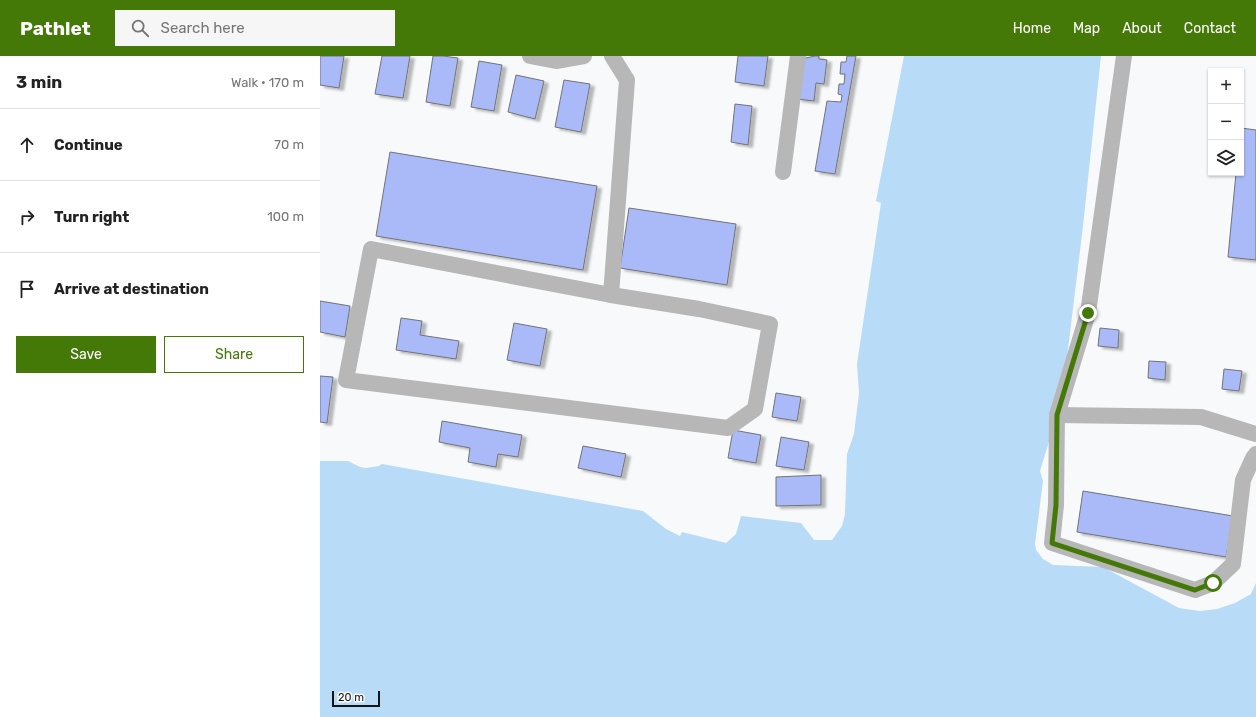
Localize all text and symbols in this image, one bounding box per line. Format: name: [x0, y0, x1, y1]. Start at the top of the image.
search box: [115, 10, 395, 46]
text: Pathlet: [20, 17, 91, 40]
icon: search: [129, 17, 151, 39]
text: Search here: [161, 19, 245, 37]
text: Home: [1013, 20, 1051, 37]
text: Map: [1073, 20, 1100, 37]
text: About: [1122, 20, 1162, 37]
text: Contact: [1184, 20, 1236, 37]
map controls: [1208, 68, 1244, 176]
button: +: [1208, 68, 1244, 104]
text: 3 min: [16, 72, 62, 92]
text: Walk · 170 m: [231, 75, 304, 90]
button: −: [1208, 104, 1244, 140]
icon: ahead: [16, 134, 38, 156]
text: Continue: [54, 136, 123, 154]
text: 70 m: [274, 137, 304, 152]
button: layers: [1208, 140, 1244, 176]
icon: right: [16, 206, 38, 228]
text: Turn right: [54, 208, 129, 226]
text: 100 m: [267, 209, 304, 224]
icon: arrive: [16, 278, 38, 300]
text: Arrive at destination: [54, 280, 209, 298]
route end: [1079, 304, 1097, 322]
button: Save: [16, 336, 156, 373]
button: Share: [164, 336, 304, 373]
route start: [1204, 574, 1222, 592]
scale bar: [332, 689, 380, 708]
text: 20 m: [338, 691, 364, 704]

